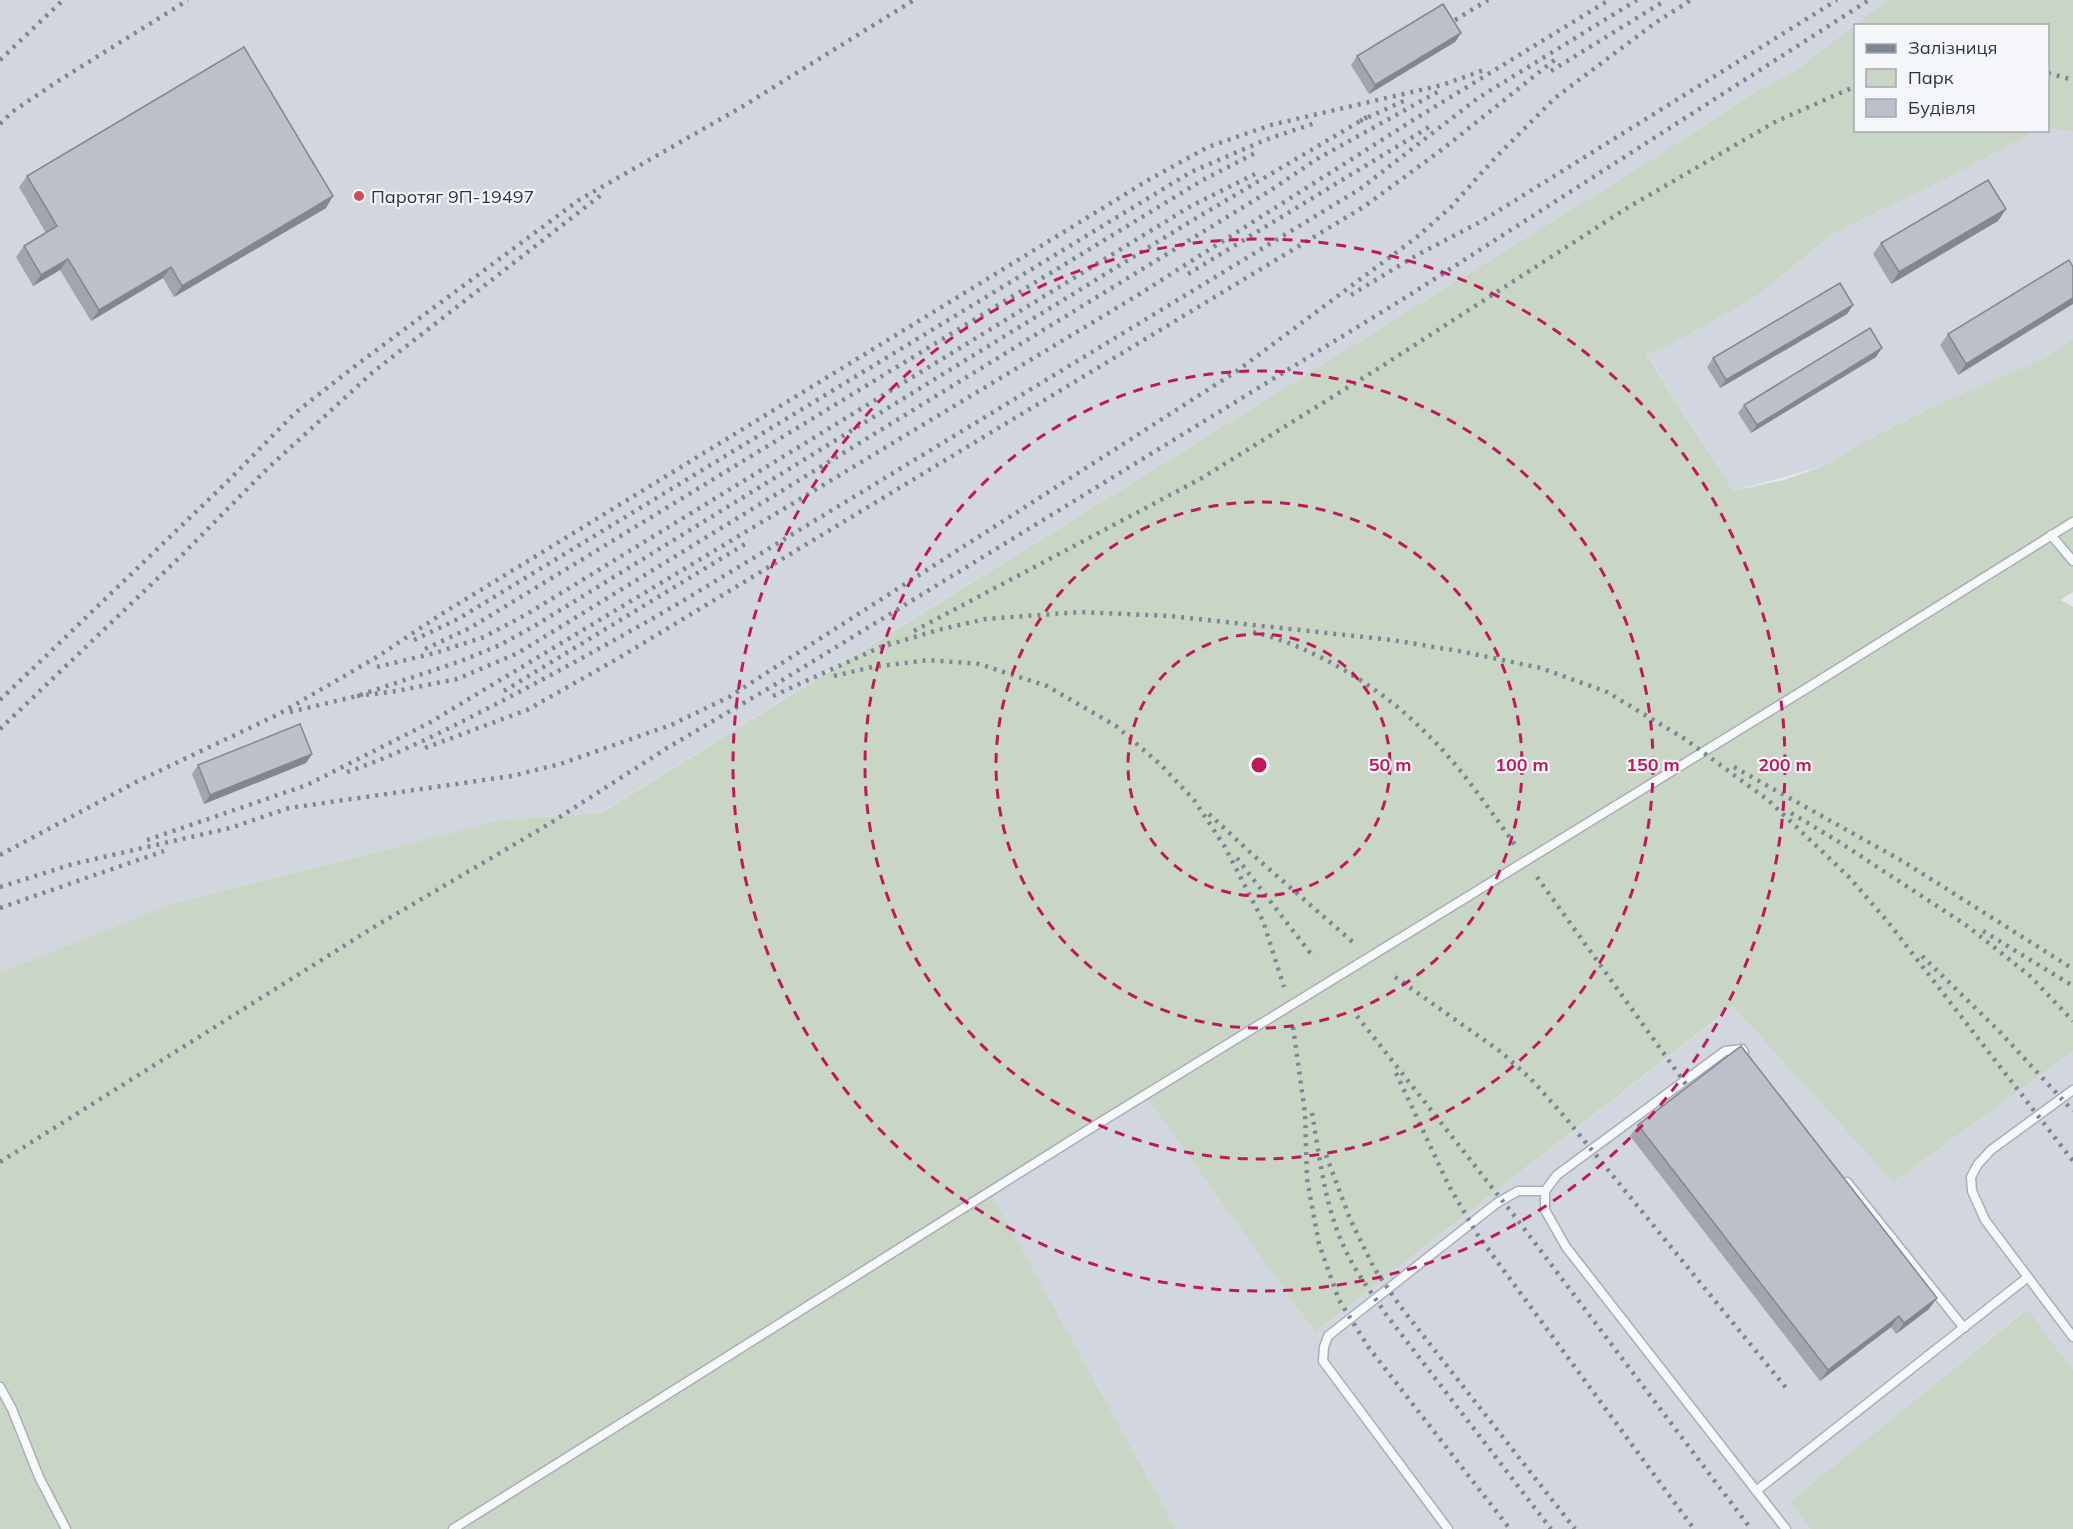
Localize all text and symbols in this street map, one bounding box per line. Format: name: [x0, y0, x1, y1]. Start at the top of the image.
legend: [1854, 24, 2049, 132]
text: Залізниця: [1908, 36, 1997, 59]
text: Парк: [1908, 66, 1954, 89]
text: Будівля: [1908, 96, 1976, 119]
place label: Паротяг 9П-19497: [371, 185, 534, 208]
marker: Паротяг 9П-19497: [352, 189, 366, 203]
text: 50 m: [1369, 753, 1411, 776]
text: 100 m: [1495, 753, 1549, 776]
text: 150 m: [1626, 753, 1680, 776]
text: 200 m: [1758, 753, 1812, 776]
centre of rings: [1249, 755, 1269, 775]

